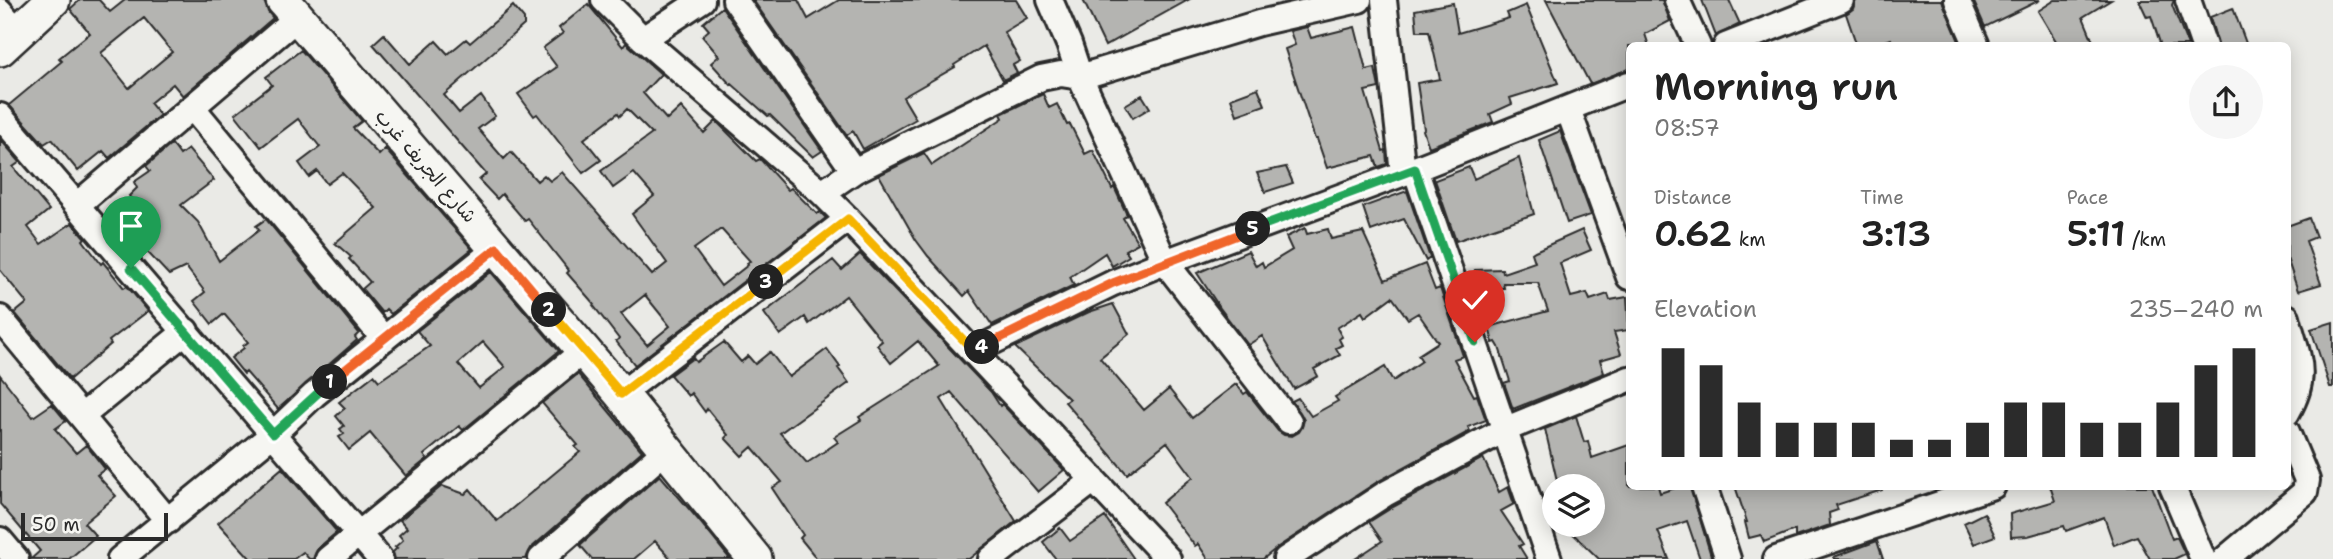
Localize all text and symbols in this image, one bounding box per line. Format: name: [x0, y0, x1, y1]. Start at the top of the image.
text: Morning run: [1654, 61, 1898, 112]
button: share: [2189, 65, 2263, 139]
street label: شارع الجريف غرب: [369, 104, 482, 229]
text: 08:57: [1654, 113, 1720, 143]
text: Distance: [1654, 185, 1732, 210]
text: Time: [1860, 185, 1904, 210]
text: Pace: [2067, 185, 2108, 210]
pin: [101, 196, 161, 268]
icon: arrive: [112, 207, 150, 245]
text: 0.62: [1654, 210, 1732, 257]
text: 3:13: [1860, 210, 1931, 257]
text: 5:11: [2067, 210, 2126, 257]
pin: 5: [1236, 212, 1270, 246]
text: 5: [1247, 216, 1258, 241]
text: km: [1732, 227, 1766, 252]
text: /km: [2126, 227, 2166, 252]
pin: 3: [748, 264, 784, 300]
text: 3: [759, 269, 772, 294]
pin: [1445, 270, 1505, 342]
icon: check: [1456, 281, 1494, 319]
pin: 2: [532, 292, 566, 328]
text: Elevation: [1654, 294, 1757, 324]
text: 235–240 m: [2128, 294, 2263, 324]
text: 2: [542, 297, 555, 322]
pin: 4: [964, 330, 1000, 364]
text: 4: [975, 334, 988, 359]
pin: 1: [312, 364, 348, 400]
text: 1: [325, 369, 334, 394]
map controls: [1542, 474, 1605, 537]
button: layers: [1542, 474, 1605, 537]
scale bar: [21, 510, 168, 542]
text: 50 m: [32, 512, 80, 537]

